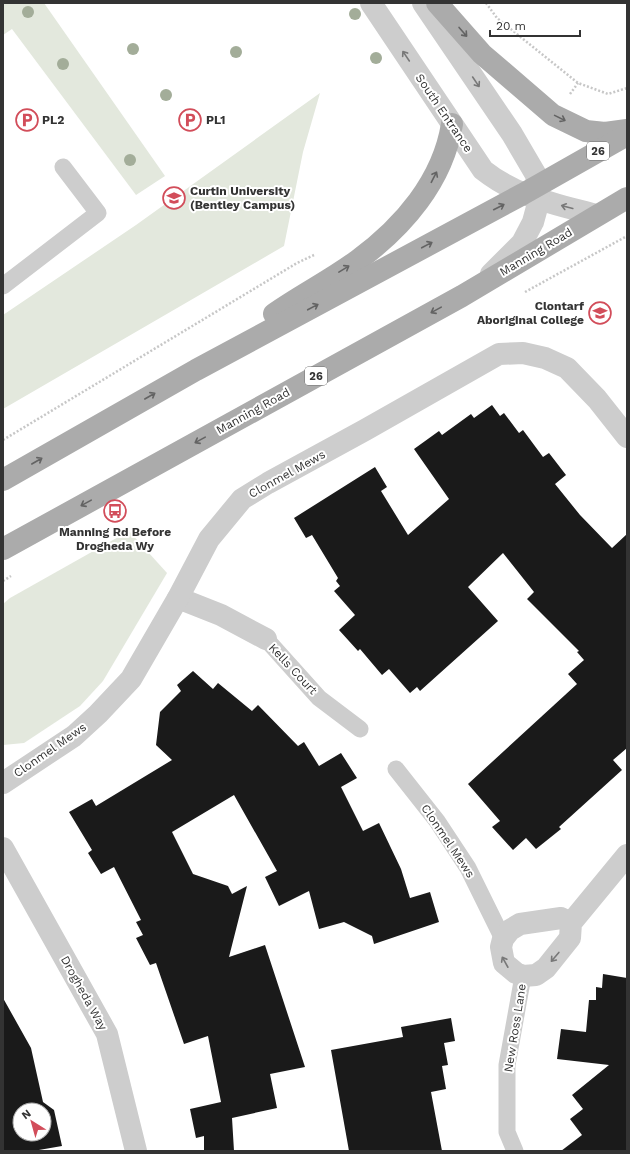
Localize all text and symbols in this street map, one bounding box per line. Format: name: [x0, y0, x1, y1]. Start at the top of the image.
scale bar: [490, 12, 580, 38]
text: 20 m: [496, 19, 526, 33]
one-way arrow: [458, 27, 467, 38]
one-way arrow: [402, 50, 410, 62]
street label: South Entrance: [413, 71, 475, 155]
one-way arrow: [473, 76, 481, 88]
parking icon: PL2: [14, 107, 40, 133]
parking icon: PL1: [177, 107, 203, 133]
place label: PL2: [42, 113, 64, 127]
place label: PL1: [206, 113, 226, 127]
one-way arrow: [553, 115, 565, 122]
road number: 26: [587, 142, 609, 160]
one-way arrow: [431, 171, 438, 183]
place label: Curtin University (Bentley Campus): [190, 184, 295, 212]
school or university icon: Curtin University (Bentley Campus): [161, 185, 187, 211]
one-way arrow: [493, 203, 505, 210]
one-way arrow: [561, 203, 574, 211]
street label: Manning Road: [497, 225, 575, 279]
one-way arrow: [421, 241, 433, 248]
one-way arrow: [338, 264, 350, 272]
place label: Clontarf Aboriginal College: [477, 299, 584, 327]
school or university icon: Clontarf Aboriginal College: [587, 300, 613, 326]
one-way arrow: [307, 302, 319, 310]
one-way arrow: [430, 306, 442, 314]
road number: 26: [305, 367, 327, 385]
street label: Manning Road: [214, 385, 292, 437]
one-way arrow: [144, 392, 156, 400]
one-way arrow: [194, 437, 206, 445]
street label: Clonmel Mews: [246, 447, 328, 501]
one-way arrow: [31, 456, 43, 464]
bus stop icon: Manning Rd Before Drogheda Wy: [102, 498, 128, 524]
one-way arrow: [80, 500, 92, 507]
place label: Manning Rd Before Drogheda Wy: [59, 525, 171, 553]
street label: Kells Court: [266, 641, 320, 697]
street label: Clonmel Mews: [11, 720, 89, 780]
street label: Clonmel Mews: [418, 802, 478, 880]
one-way arrow: [551, 951, 559, 962]
street label: Drogheda Way: [58, 953, 111, 1033]
one-way arrow: [501, 956, 508, 968]
street label: New Ross Lane: [501, 983, 529, 1073]
north arrow: [12, 1102, 52, 1142]
text: N: [19, 1107, 33, 1122]

